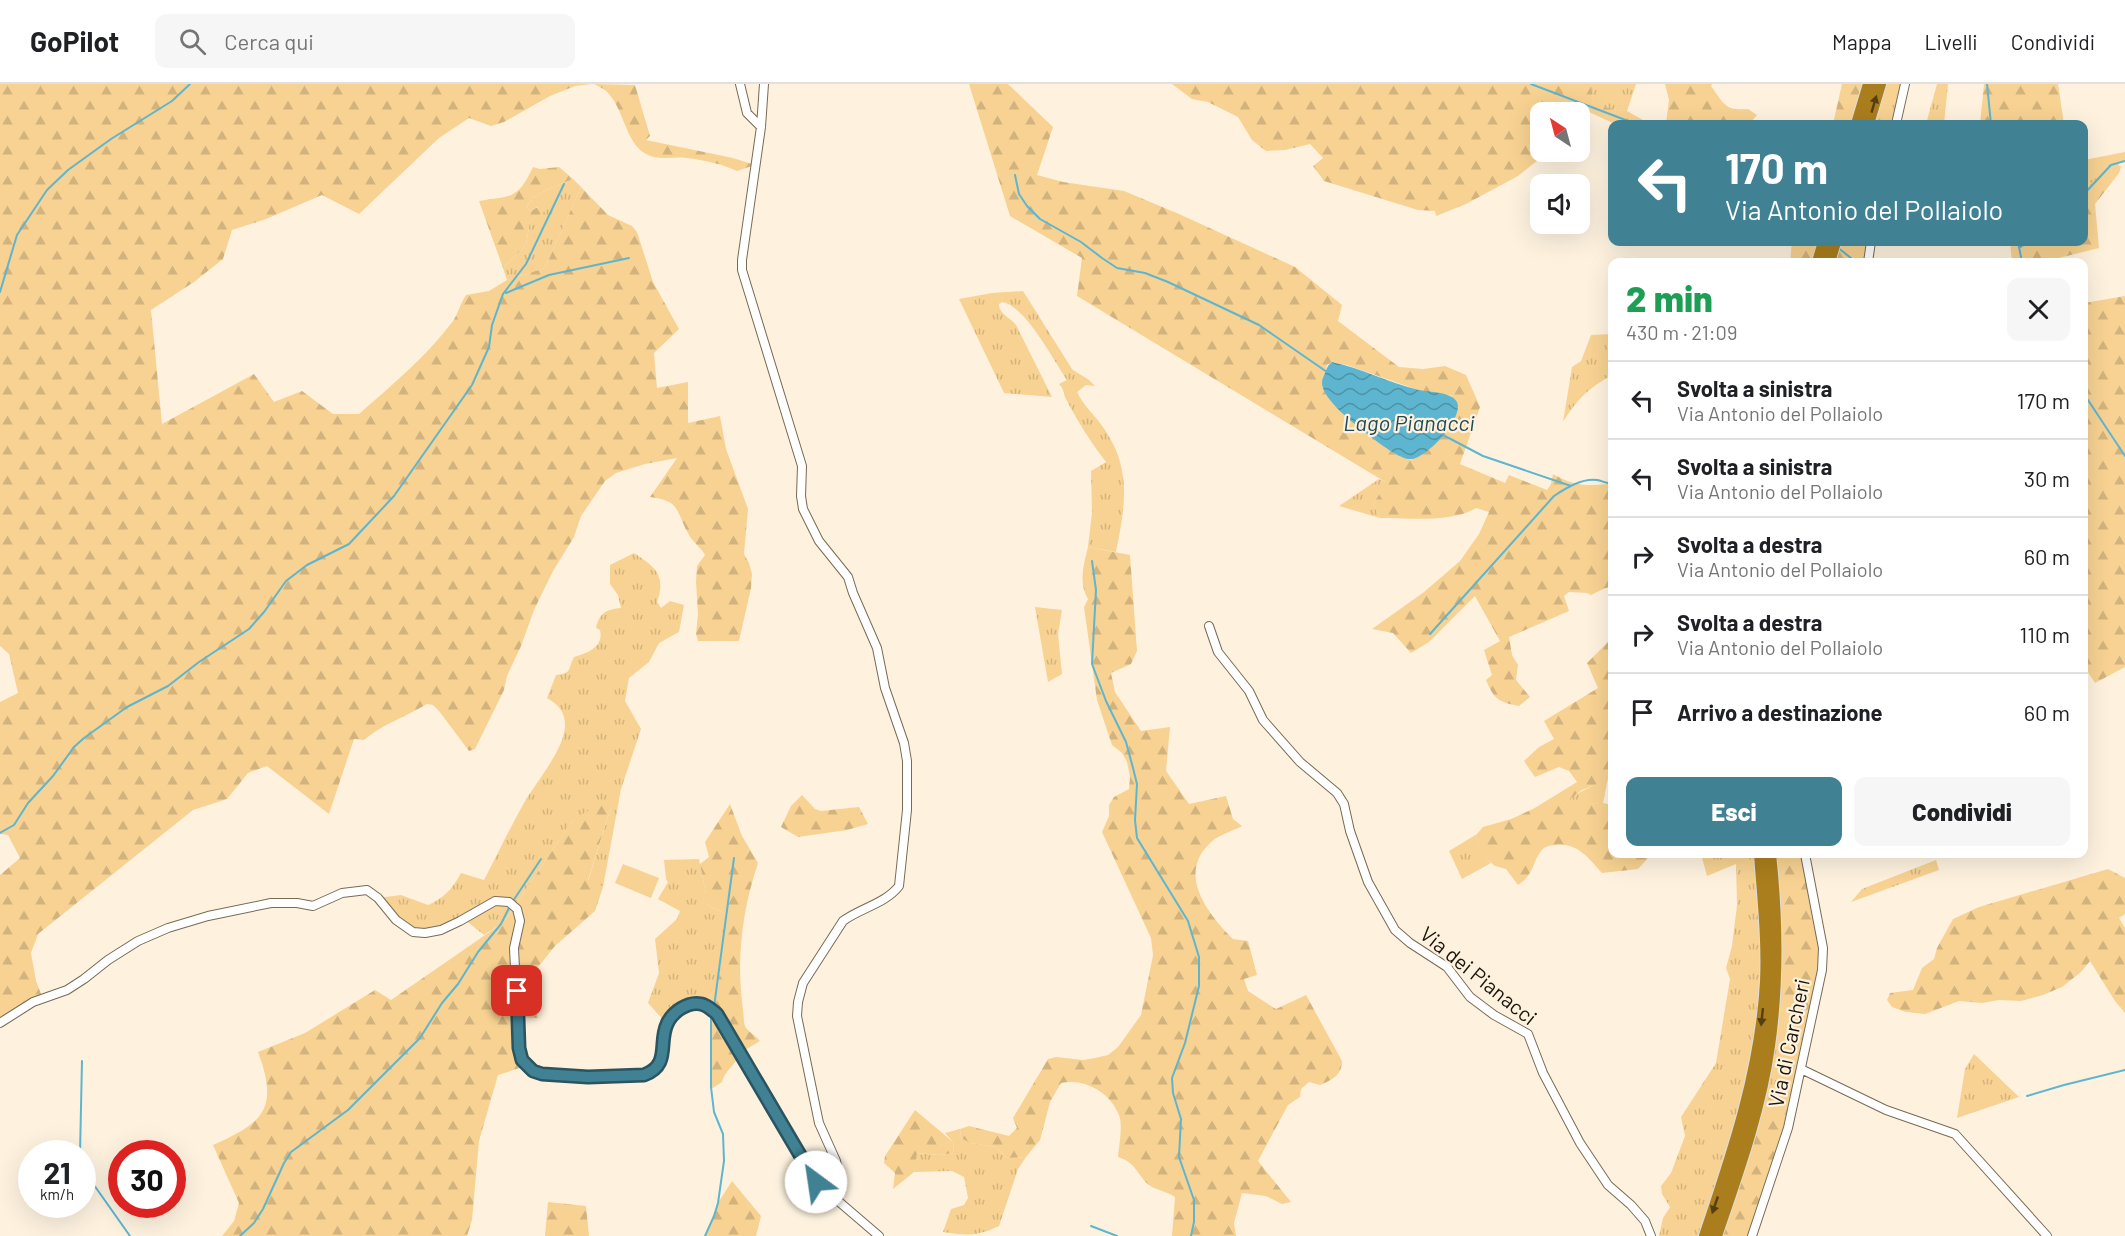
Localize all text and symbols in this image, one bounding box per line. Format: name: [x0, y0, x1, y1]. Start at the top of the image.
search box: [155, 14, 575, 68]
text: GoPilot: [30, 24, 119, 58]
icon: search: [176, 25, 209, 58]
text: Cerca qui: [224, 28, 314, 54]
text: Mappa: [1832, 29, 1892, 54]
text: Livelli: [1925, 29, 1978, 54]
text: Condividi: [2011, 29, 2095, 54]
one-way arrow: [1870, 95, 1879, 113]
north arrow: [1530, 102, 1590, 162]
map controls: [1530, 102, 1590, 234]
text: 170 m: [1725, 142, 1828, 192]
icon: left: [1626, 144, 1704, 222]
button: sound: [1530, 174, 1590, 234]
text: Via Antonio del Pollaiolo: [1725, 193, 2003, 225]
text: 2 min: [1626, 276, 1713, 319]
button: close: [2007, 278, 2070, 341]
text: 430 m · 21:09: [1626, 320, 1737, 344]
text: Svolta a sinistra: [1677, 375, 1832, 401]
icon: left: [1626, 384, 1659, 417]
text: 170 m: [2017, 387, 2070, 413]
text: Via Antonio del Pollaiolo: [1677, 401, 1883, 425]
water label: Lago Pianacci: [1343, 409, 1475, 435]
text: Svolta a sinistra: [1677, 453, 1832, 479]
icon: left: [1626, 462, 1659, 495]
text: 30 m: [2024, 465, 2070, 491]
text: Via Antonio del Pollaiolo: [1677, 479, 1883, 503]
text: Svolta a destra: [1677, 531, 1822, 557]
icon: right: [1626, 540, 1659, 573]
text: 60 m: [2024, 543, 2070, 569]
text: Via Antonio del Pollaiolo: [1677, 557, 1883, 581]
text: Svolta a destra: [1677, 609, 1822, 635]
icon: right: [1626, 618, 1659, 651]
text: 110 m: [2020, 621, 2070, 647]
text: Via Antonio del Pollaiolo: [1677, 635, 1883, 659]
icon: arrive: [1626, 696, 1659, 729]
text: Arrivo a destinazione: [1677, 699, 1883, 725]
text: 60 m: [2024, 699, 2070, 725]
button: Esci: [1626, 777, 1842, 846]
button: Condividi: [1854, 777, 2070, 846]
street label: Via dei Pianacci: [1416, 920, 1542, 1030]
pin: [491, 965, 542, 1016]
icon: arrive: [500, 974, 533, 1007]
street label: Via di Carcheri: [1762, 976, 1814, 1110]
one-way arrow: [1757, 1007, 1767, 1026]
speed limit sign: 30: [108, 1140, 186, 1218]
position arrow: [784, 1150, 848, 1214]
text: 21: [43, 1154, 71, 1190]
text: km/h: [40, 1185, 74, 1203]
one-way arrow: [1710, 1196, 1719, 1214]

